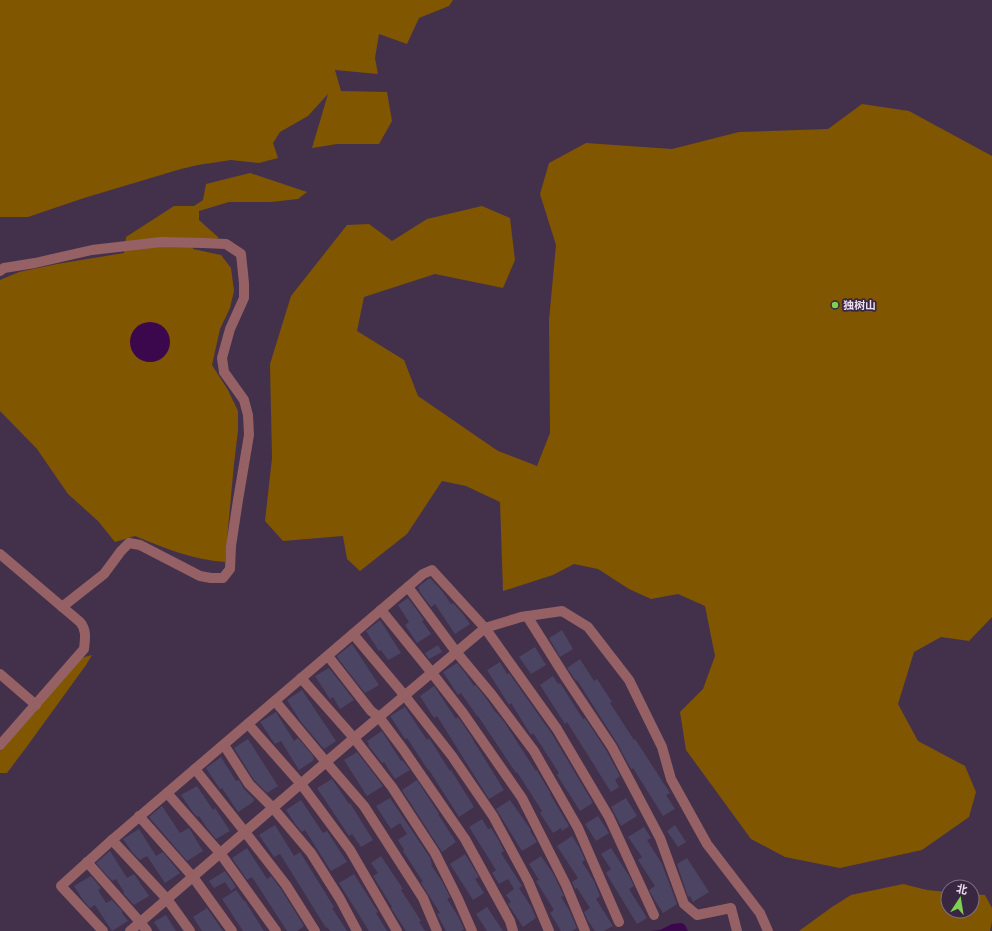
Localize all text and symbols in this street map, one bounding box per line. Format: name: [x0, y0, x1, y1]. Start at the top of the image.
place label: 独树山: [843, 299, 876, 311]
marker: 独树山: [830, 300, 840, 310]
north arrow: [940, 879, 980, 919]
text: 北: [955, 882, 969, 896]

